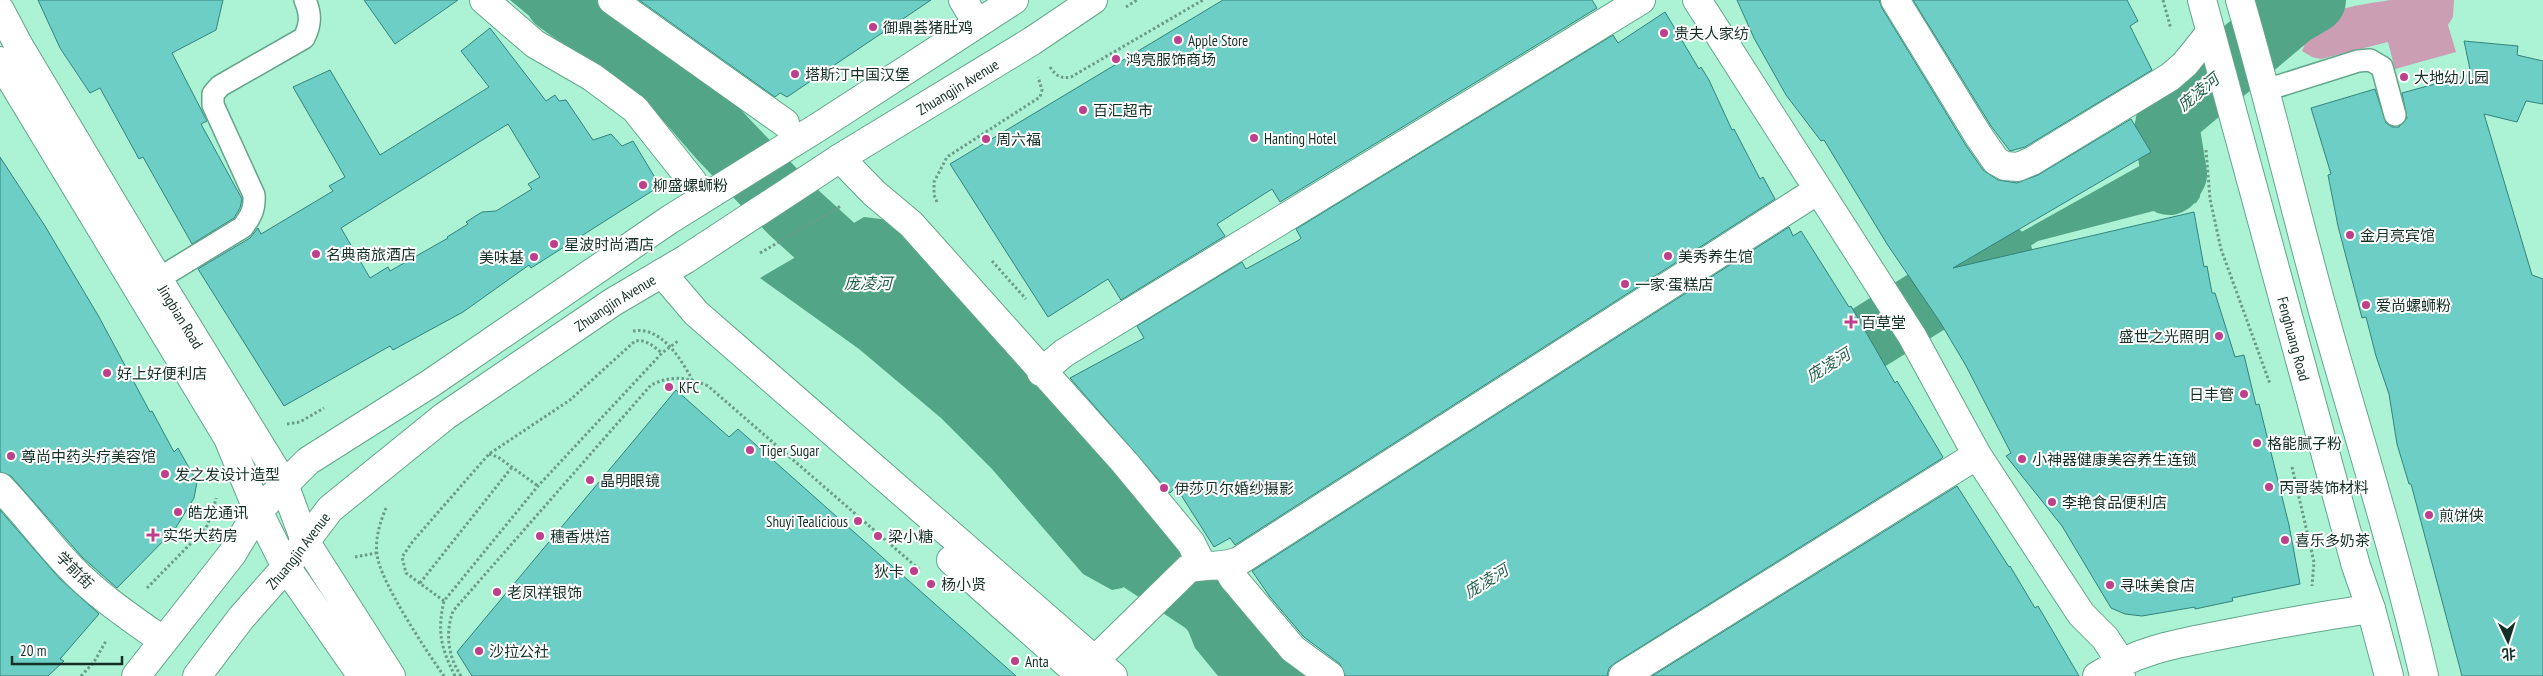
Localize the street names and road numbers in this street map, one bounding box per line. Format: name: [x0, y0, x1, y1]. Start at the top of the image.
street label: Zhuangjin Avenue: [913, 54, 1002, 119]
street label: Zhuangjin Avenue: [571, 270, 659, 335]
street label: Jingbian Road: [154, 280, 208, 352]
street label: Fenghuang Road: [2274, 294, 2315, 383]
street label: Zhuangjin Avenue: [262, 508, 334, 593]
street label: 学前街: [52, 547, 98, 593]

